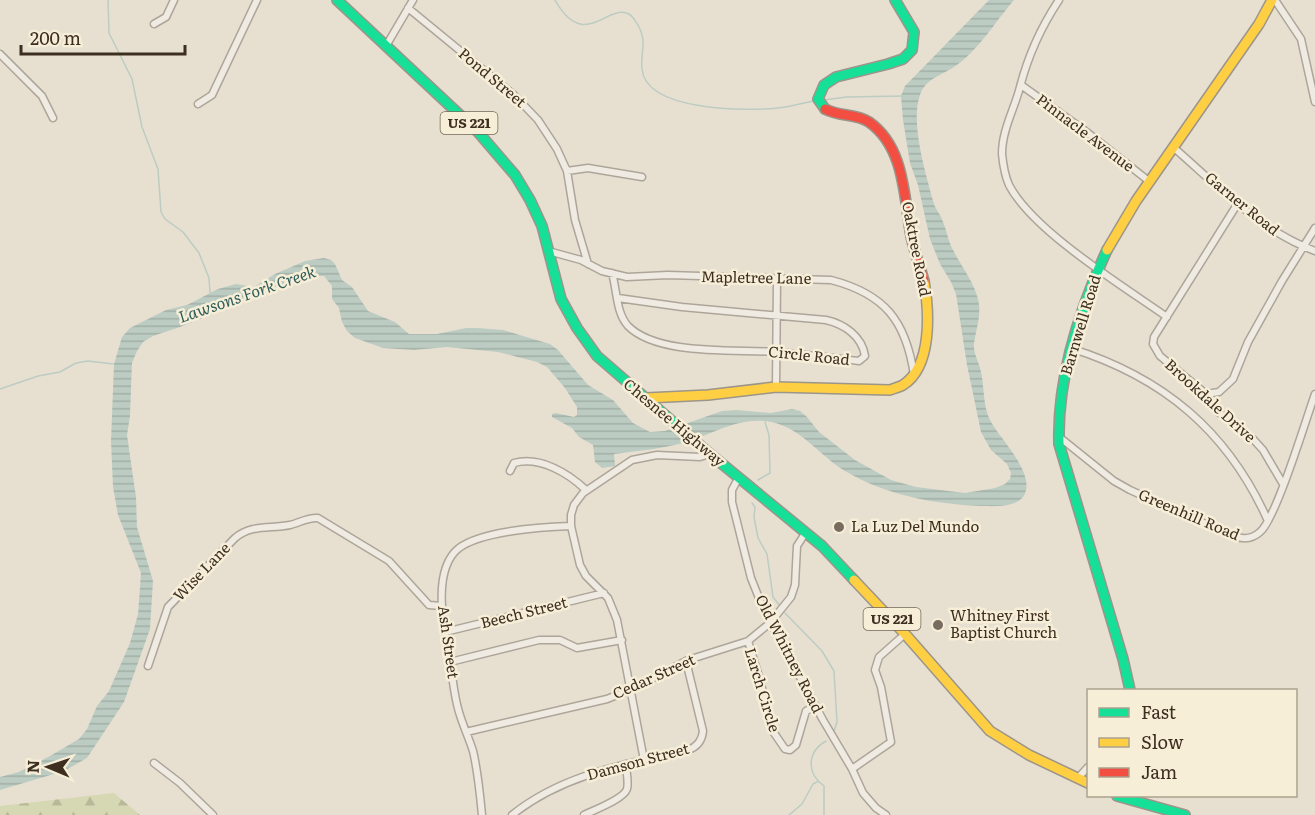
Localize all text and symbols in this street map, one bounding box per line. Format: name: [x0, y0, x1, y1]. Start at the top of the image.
scale bar: [21, 18, 184, 56]
text: 200 m: [30, 24, 81, 51]
street label: Pond Street: [454, 41, 532, 112]
street label: Pinnacle Avenue: [1032, 87, 1140, 176]
road number: US 221: [440, 112, 498, 134]
street label: Garner Road: [1201, 165, 1285, 240]
street label: Oaktree Road: [897, 199, 938, 298]
water label: Lawsons Fork Creek: [175, 258, 319, 328]
street label: Mapletree Lane: [701, 264, 812, 289]
street label: Barnwell Road: [1053, 271, 1106, 378]
street label: Circle Road: [767, 339, 851, 370]
street label: Brookdale Drive: [1160, 353, 1262, 447]
street label: Chesnee Highway: [619, 372, 731, 472]
street label: Greenhill Road: [1135, 482, 1244, 545]
place label: La Luz Del Mundo: [851, 514, 979, 537]
marker: La Luz Del Mundo: [832, 520, 846, 534]
street label: Wise Lane: [167, 536, 235, 605]
street label: Beech Street: [478, 590, 569, 633]
street label: Old Whitney Road: [750, 590, 830, 717]
place label: Whitney First Baptist Church: [950, 603, 1057, 643]
street label: Ash Street: [433, 604, 466, 680]
road number: US 221: [864, 608, 920, 630]
marker: Whitney First Baptist Church: [931, 618, 945, 632]
street label: Larch Circle: [740, 644, 787, 735]
street label: Cedar Street: [608, 647, 698, 704]
legend: [1087, 689, 1297, 797]
text: Fast: [1141, 698, 1177, 725]
text: Slow: [1141, 728, 1184, 755]
street label: Damson Street: [584, 736, 691, 785]
north arrow: [18, 737, 78, 797]
text: Jam: [1141, 758, 1177, 785]
text: N: [20, 759, 44, 774]

